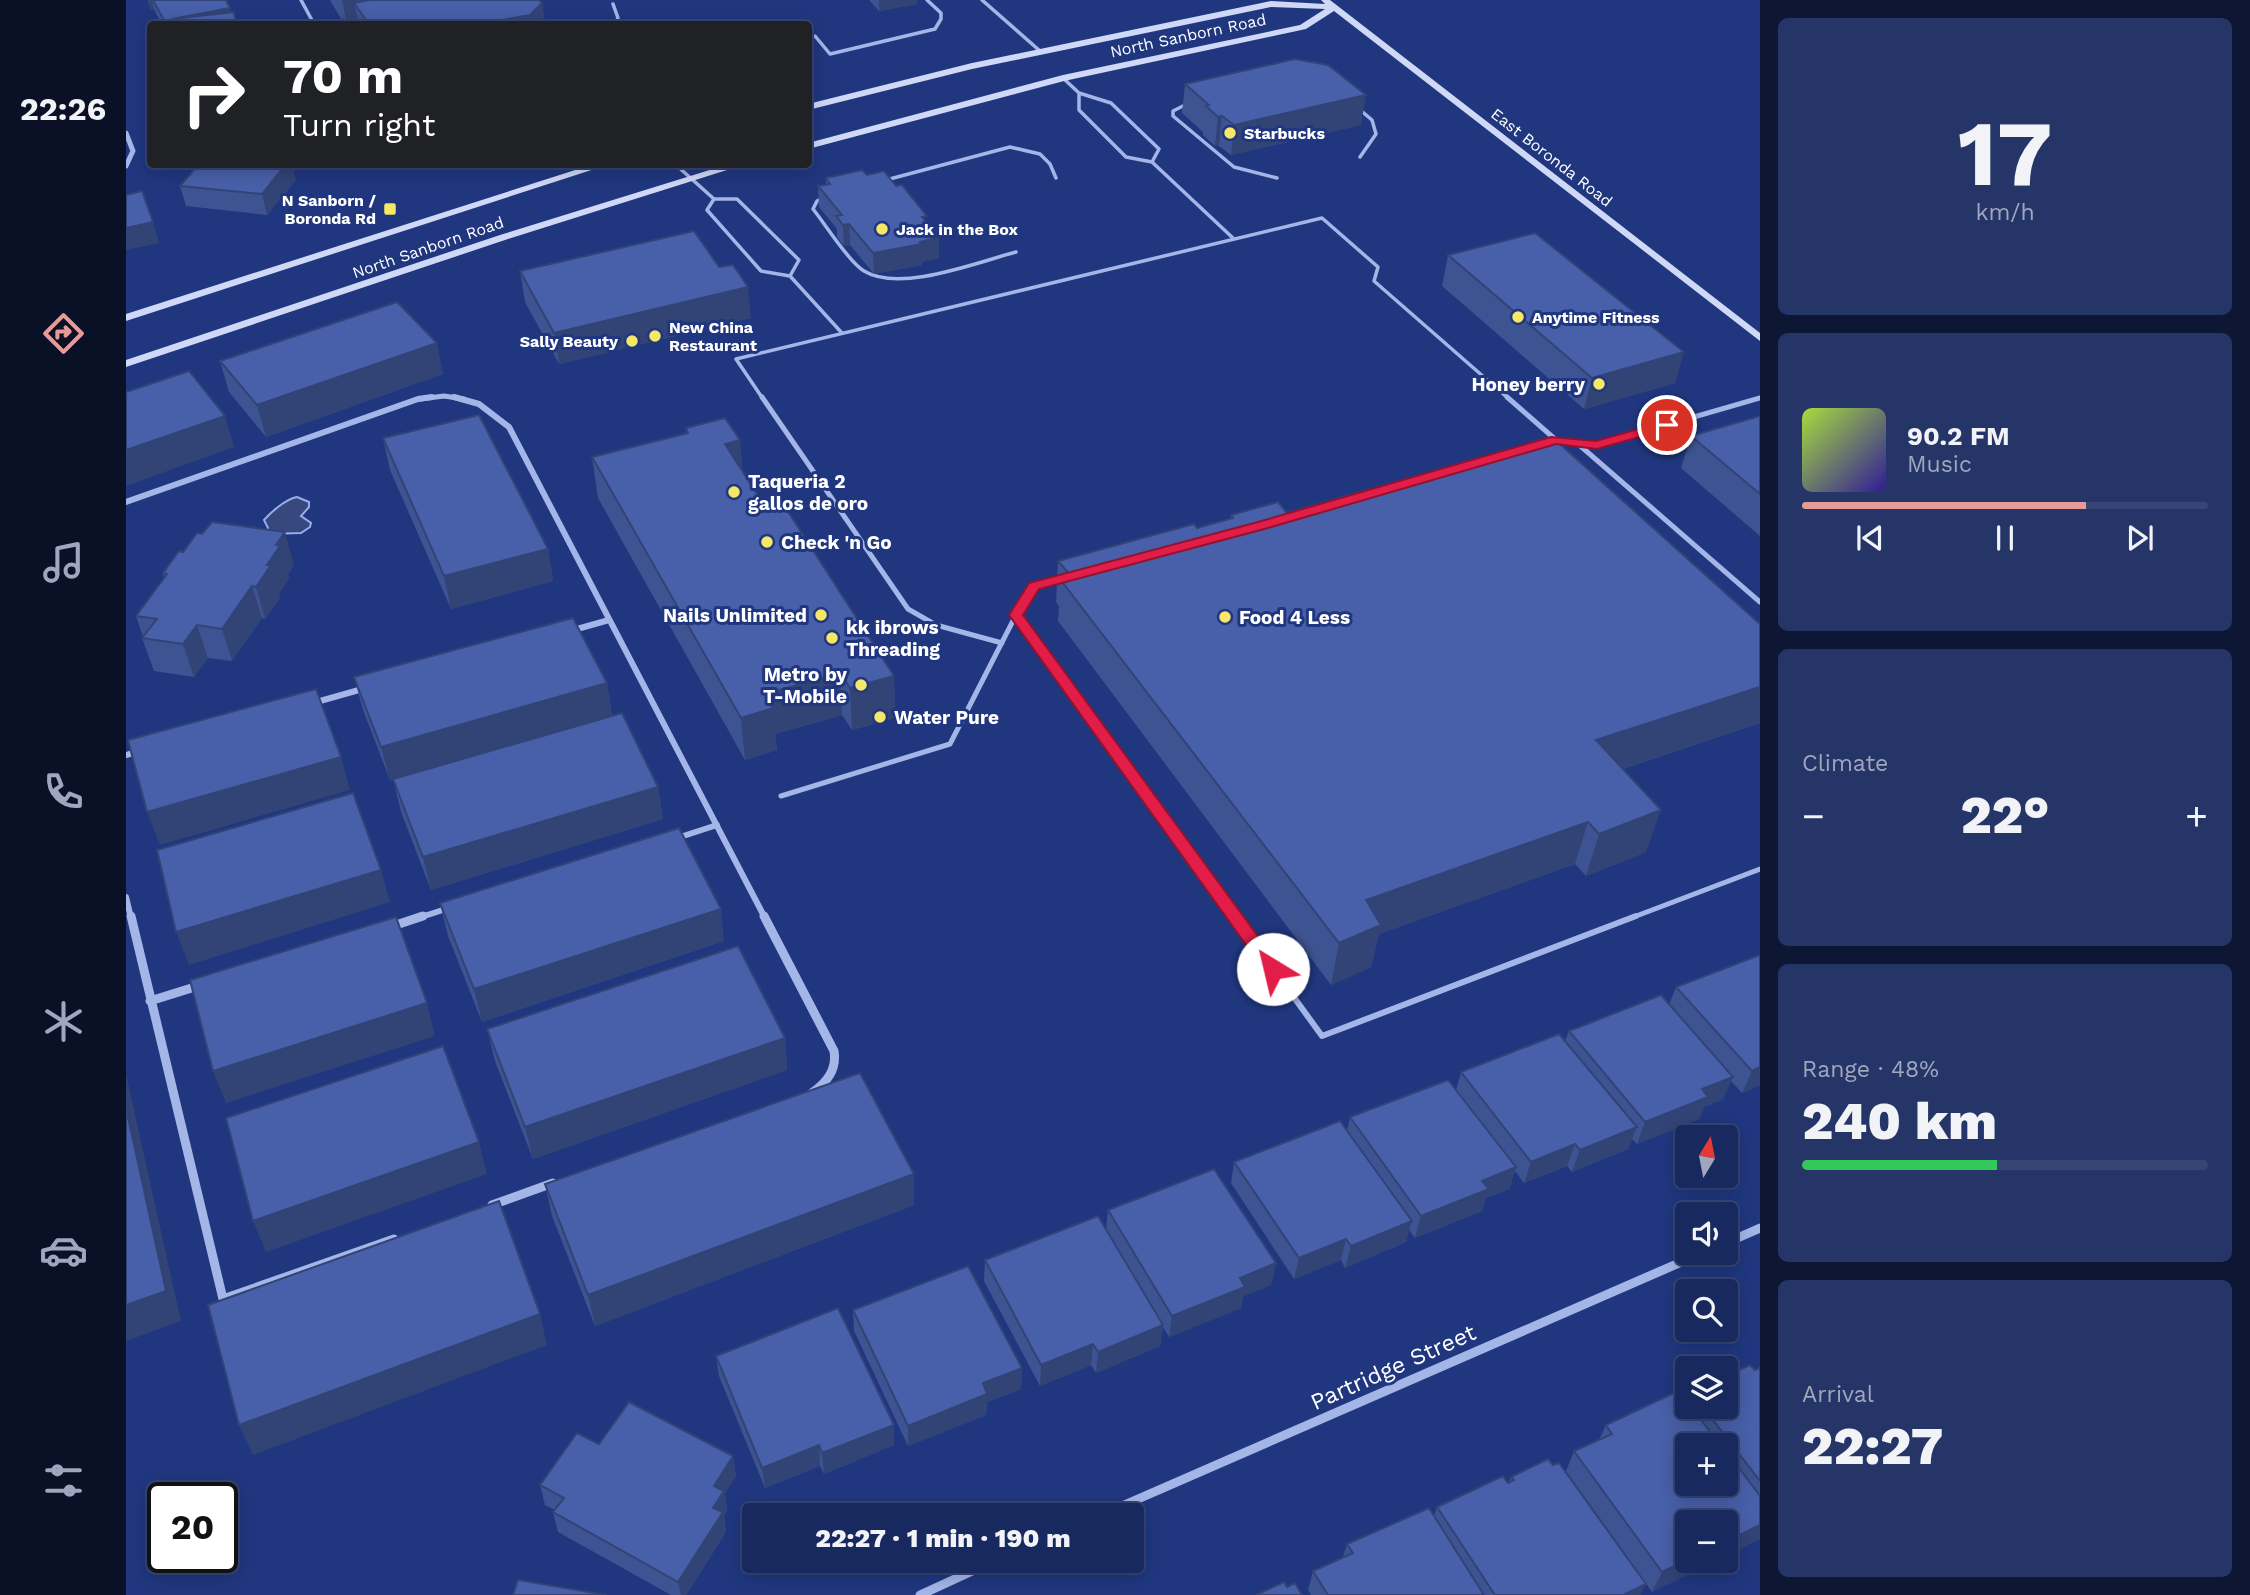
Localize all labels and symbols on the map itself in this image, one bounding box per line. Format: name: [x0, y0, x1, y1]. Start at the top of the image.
street label: North Sanborn Road: [1108, 10, 1268, 61]
street label: East Boronda Road: [1487, 104, 1616, 211]
place label: Starbucks: [1244, 124, 1325, 143]
marker: Starbucks: [1222, 125, 1238, 141]
place label: N Sanborn / Boronda Rd: [282, 191, 377, 228]
marker: N Sanborn / Boronda Rd: [382, 201, 398, 217]
street label: North Sanborn Road: [350, 213, 506, 282]
place label: Jack in the Box: [896, 220, 1018, 239]
marker: Jack in the Box: [874, 221, 890, 237]
place label: Anytime Fitness: [1532, 308, 1660, 327]
marker: Anytime Fitness: [1510, 309, 1526, 325]
place label: New China Restaurant: [669, 318, 757, 355]
marker: New China Restaurant: [647, 328, 663, 344]
place label: Sally Beauty: [520, 332, 619, 351]
marker: Sally Beauty: [624, 333, 640, 349]
place label: Honey berry: [1471, 373, 1585, 396]
marker: Honey berry: [1591, 376, 1607, 392]
pin: [1637, 395, 1697, 455]
place label: Taqueria 2 gallos de oro: [748, 470, 868, 515]
marker: Taqueria 2 gallos de oro: [726, 484, 742, 500]
place label: Check 'n Go: [781, 531, 892, 554]
marker: Check 'n Go: [759, 534, 775, 550]
place label: Nails Unlimited: [663, 604, 807, 627]
place label: Food 4 Less: [1239, 606, 1350, 629]
marker: Nails Unlimited: [813, 607, 829, 623]
marker: Food 4 Less: [1217, 609, 1233, 625]
place label: kk ibrows Threading: [846, 616, 940, 661]
marker: kk ibrows Threading: [824, 630, 840, 646]
place label: Metro by T-Mobile: [763, 663, 847, 708]
marker: Metro by T-Mobile: [853, 677, 869, 693]
place label: Water Pure: [894, 706, 999, 729]
marker: Water Pure: [872, 709, 888, 725]
position arrow: [1236, 932, 1310, 1006]
north arrow: [1675, 1125, 1738, 1188]
street label: Partridge Street: [1306, 1319, 1480, 1416]
speed limit sign: 20: [147, 1482, 238, 1573]

